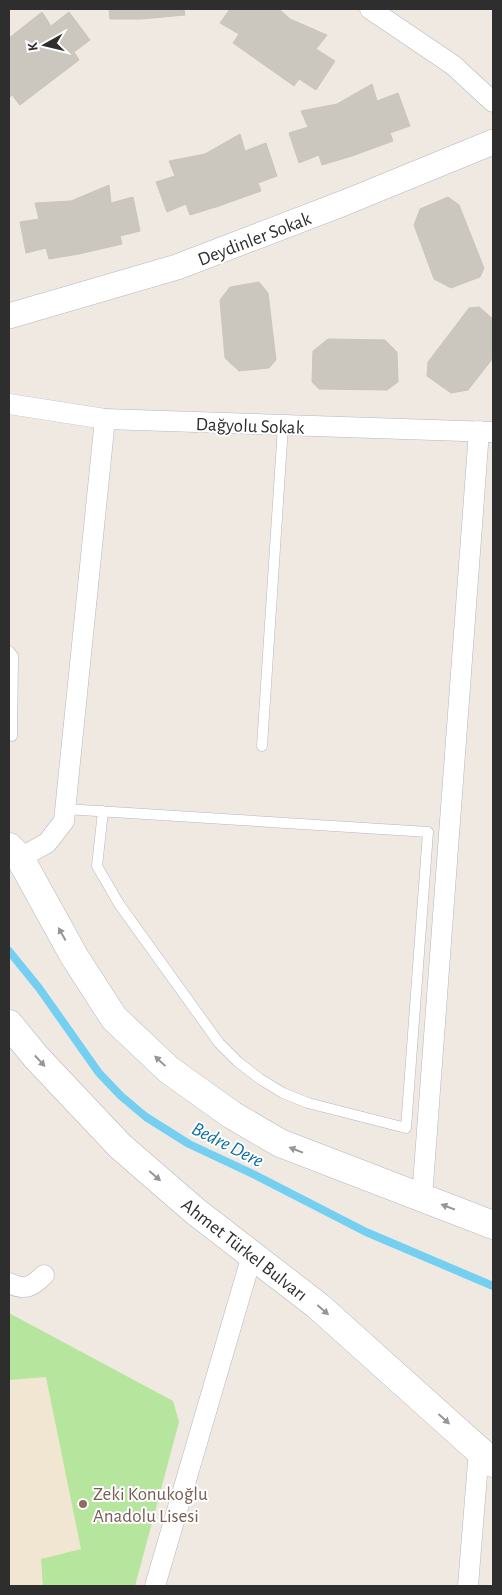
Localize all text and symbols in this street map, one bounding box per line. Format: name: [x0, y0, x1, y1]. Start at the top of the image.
north arrow: [20, 20, 70, 70]
text: K: [26, 41, 41, 52]
street label: Deydinler Sokak: [195, 209, 314, 270]
street label: Dağyolu Sokak: [195, 415, 305, 438]
one-way arrow: [57, 927, 66, 941]
one-way arrow: [34, 1055, 46, 1067]
one-way arrow: [155, 1055, 167, 1067]
water label: Bedre Dere: [189, 1118, 267, 1172]
one-way arrow: [289, 1145, 303, 1153]
one-way arrow: [148, 1171, 161, 1182]
street label: Ahmet Türkel Bulvarı: [178, 1195, 311, 1305]
one-way arrow: [440, 1203, 455, 1211]
one-way arrow: [316, 1305, 329, 1316]
one-way arrow: [437, 1413, 449, 1425]
place label: Zeki Konukoğlu Anadolu Lisesi: [93, 1485, 208, 1526]
marker: Zeki Konukoğlu Anadolu Lisesi: [77, 1498, 89, 1510]

